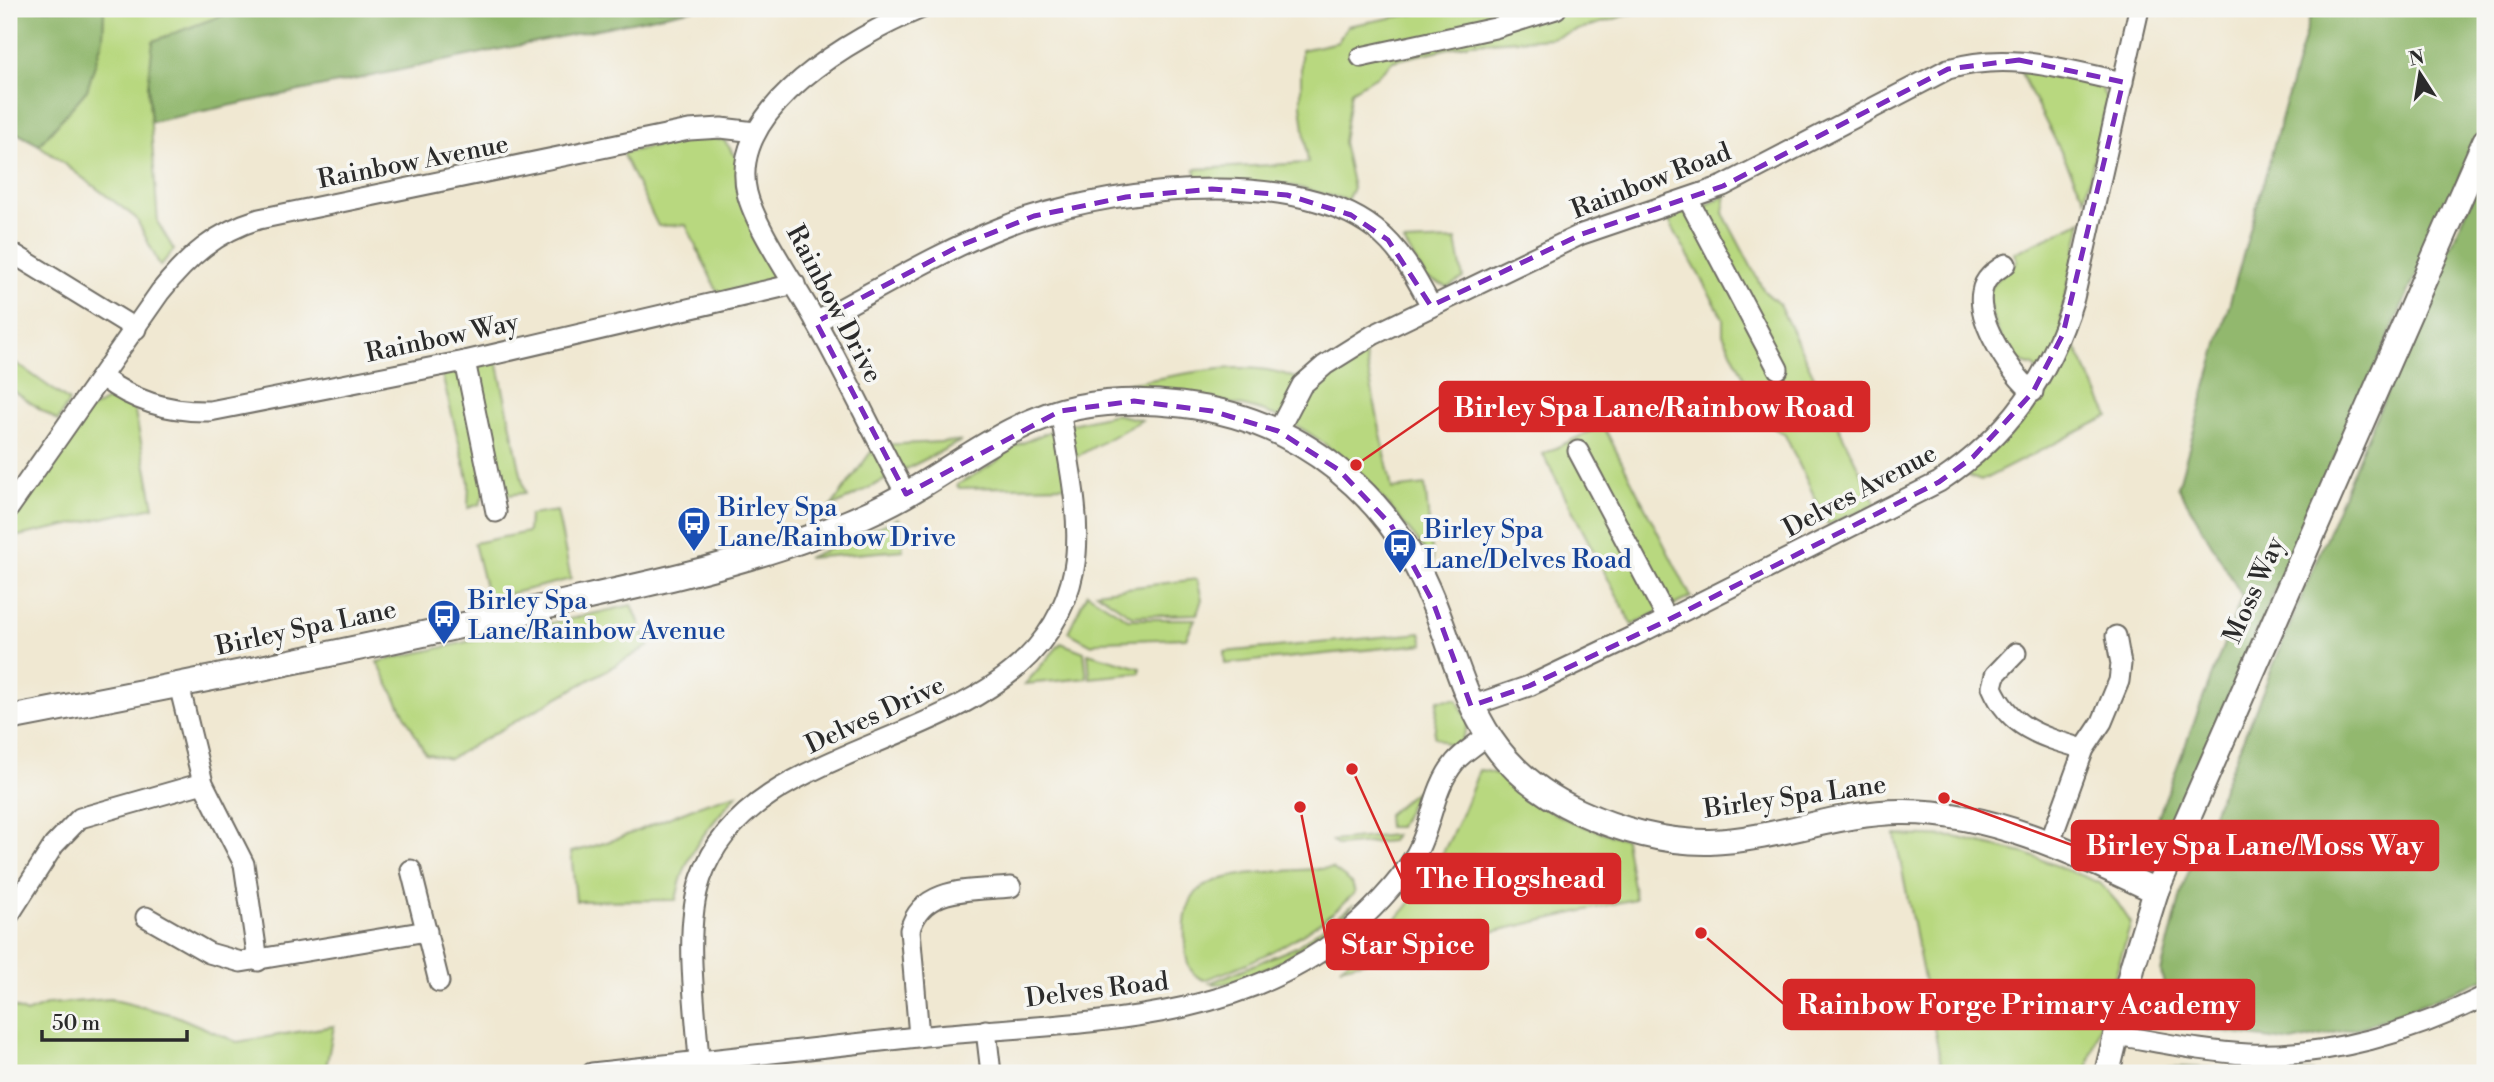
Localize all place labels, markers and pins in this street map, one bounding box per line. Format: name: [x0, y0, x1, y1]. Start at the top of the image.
callout: Birley Spa Lane/Rainbow Road: [1440, 382, 1869, 431]
place label: Birley Spa Lane/Rainbow Drive: [717, 492, 956, 554]
bus stop icon: Birley Spa Lane/Rainbow Drive: [675, 504, 713, 553]
place label: Birley Spa Lane/Delves Road: [1423, 514, 1632, 576]
bus stop icon: Birley Spa Lane/Delves Road: [1381, 526, 1419, 575]
place label: Birley Spa Lane/Rainbow Avenue: [467, 585, 726, 647]
bus stop icon: Birley Spa Lane/Rainbow Avenue: [425, 597, 463, 646]
callout: Birley Spa Lane/Moss Way: [2072, 821, 2438, 870]
callout: The Hogshead: [1402, 854, 1620, 903]
callout: Star Spice: [1327, 920, 1488, 969]
callout: Rainbow Forge Primary Academy: [1784, 980, 2254, 1029]

